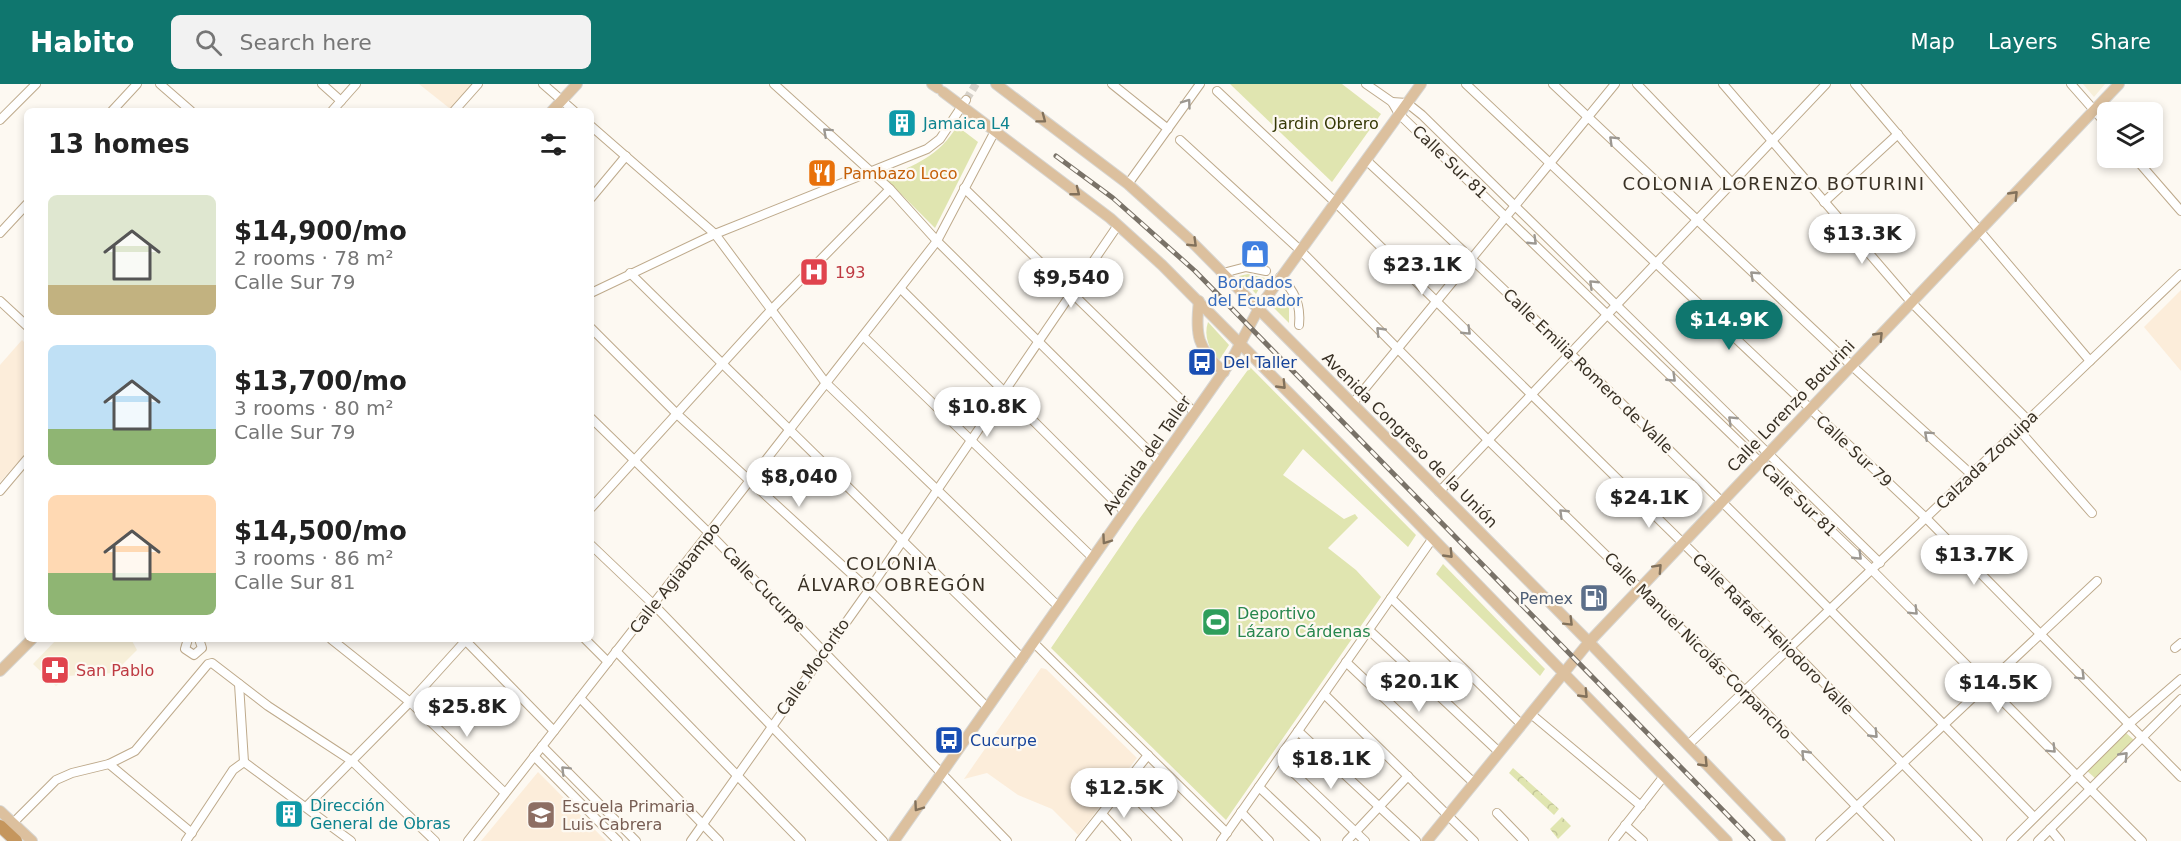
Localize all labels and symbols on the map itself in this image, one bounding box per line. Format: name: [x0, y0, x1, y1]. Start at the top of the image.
one-way arrow: [1179, 98, 1190, 109]
building icon: Jamaica L4: [886, 107, 918, 139]
one-way arrow: [1036, 112, 1047, 123]
place label: Jamaica L4: [922, 114, 1010, 133]
park label: Jardin Obrero: [1272, 114, 1379, 133]
street label: Calle Sur 81: [1408, 121, 1492, 203]
one-way arrow: [823, 128, 834, 139]
one-way arrow: [1609, 137, 1620, 148]
restaurant icon: Pambazo Loco: [806, 157, 838, 189]
place label: Pambazo Loco: [843, 164, 958, 183]
district label: COLONIA LORENZO BOTURINI: [1622, 173, 1926, 194]
one-way arrow: [1070, 184, 1081, 195]
one-way arrow: [2006, 191, 2017, 202]
pin: $13.3K: [1813, 214, 1911, 265]
one-way arrow: [1525, 234, 1536, 245]
one-way arrow: [1186, 236, 1196, 247]
shop icon: Bordados del Ecuador: [1239, 238, 1271, 270]
pin: $23.1K: [1373, 245, 1471, 296]
hospital icon: 193: [798, 256, 830, 288]
pin: $9,540: [1022, 258, 1120, 309]
place label: 193: [835, 263, 866, 282]
one-way arrow: [1750, 271, 1761, 282]
place label: Bordados del Ecuador: [1208, 273, 1303, 310]
one-way arrow: [1589, 280, 1600, 291]
street label: Calle Emilia Romero de Valle: [1499, 285, 1677, 457]
pin: $14.9K: [1680, 300, 1778, 351]
one-way arrow: [1460, 323, 1471, 334]
one-way arrow: [1376, 327, 1387, 337]
one-way arrow: [1872, 332, 1883, 343]
street label: Calle Lorenzo Boturini: [1723, 336, 1859, 476]
bus stop icon: Del Taller: [1186, 346, 1218, 378]
street label: Avenida Congreso de la Unión: [1318, 348, 1502, 532]
place label: Del Taller: [1223, 353, 1297, 372]
one-way arrow: [1665, 370, 1676, 381]
one-way arrow: [1275, 378, 1286, 389]
pin: $10.8K: [938, 387, 1036, 438]
street label: Avenida del Taller: [1099, 392, 1195, 518]
street label: Calzada Zoquipa: [1932, 407, 2042, 513]
street label: Calle Sur 79: [1812, 411, 1896, 491]
one-way arrow: [1729, 416, 1740, 427]
one-way arrow: [1924, 431, 1935, 442]
pin: $8,040: [750, 457, 848, 508]
street label: Calle Sur 81: [1757, 459, 1841, 541]
pin: $24.1K: [1600, 478, 1698, 529]
one-way arrow: [1559, 509, 1569, 520]
street label: Calle Agiabampo: [626, 519, 724, 637]
one-way arrow: [1102, 533, 1113, 544]
pin: $13.7K: [1925, 535, 2023, 586]
street label: Calle Cucurpe: [718, 542, 810, 636]
one-way arrow: [1441, 547, 1452, 558]
street label: Calle Manuel Nicolás Corpancho: [1600, 548, 1796, 744]
street label: Calle Rafaél Heliodoro Valle: [1688, 549, 1858, 719]
one-way arrow: [1851, 549, 1862, 560]
district label: COLONIA ÁLVARO OBREGÓN: [797, 553, 987, 595]
one-way arrow: [1650, 565, 1661, 576]
fuel station icon: Pemex: [1578, 582, 1610, 614]
place label: Pemex: [1519, 589, 1573, 608]
place label: Deportivo Lázaro Cárdenas: [1237, 604, 1371, 641]
one-way arrow: [1906, 604, 1917, 615]
sports icon: Deportivo Lázaro Cárdenas: [1200, 606, 1232, 638]
street label: Calle Mocorito: [773, 615, 853, 719]
one-way arrow: [1562, 615, 1573, 626]
pharmacy icon: San Pablo: [39, 654, 71, 686]
place label: San Pablo: [76, 661, 154, 680]
pin: $20.1K: [1370, 662, 1468, 713]
pin: $14.5K: [1949, 663, 2047, 714]
one-way arrow: [2074, 669, 2085, 680]
pin: $25.8K: [418, 687, 516, 738]
one-way arrow: [1577, 687, 1588, 698]
bus stop icon: Cucurpe: [933, 724, 965, 756]
one-way arrow: [1867, 727, 1878, 738]
place label: Cucurpe: [970, 731, 1037, 750]
pin: $18.1K: [1282, 739, 1380, 790]
one-way arrow: [2045, 742, 2056, 752]
one-way arrow: [1802, 750, 1813, 761]
one-way arrow: [2117, 752, 2128, 763]
one-way arrow: [1697, 755, 1708, 766]
one-way arrow: [562, 766, 573, 777]
pin: $12.5K: [1075, 768, 1173, 819]
place label: Dirección General de Obras: [310, 796, 451, 833]
place label: Escuela Primaria Luis Cabrera: [562, 797, 695, 834]
building icon: Dirección General de Obras: [273, 798, 305, 830]
school or university icon: Escuela Primaria Luis Cabrera: [525, 799, 557, 831]
one-way arrow: [914, 801, 925, 812]

